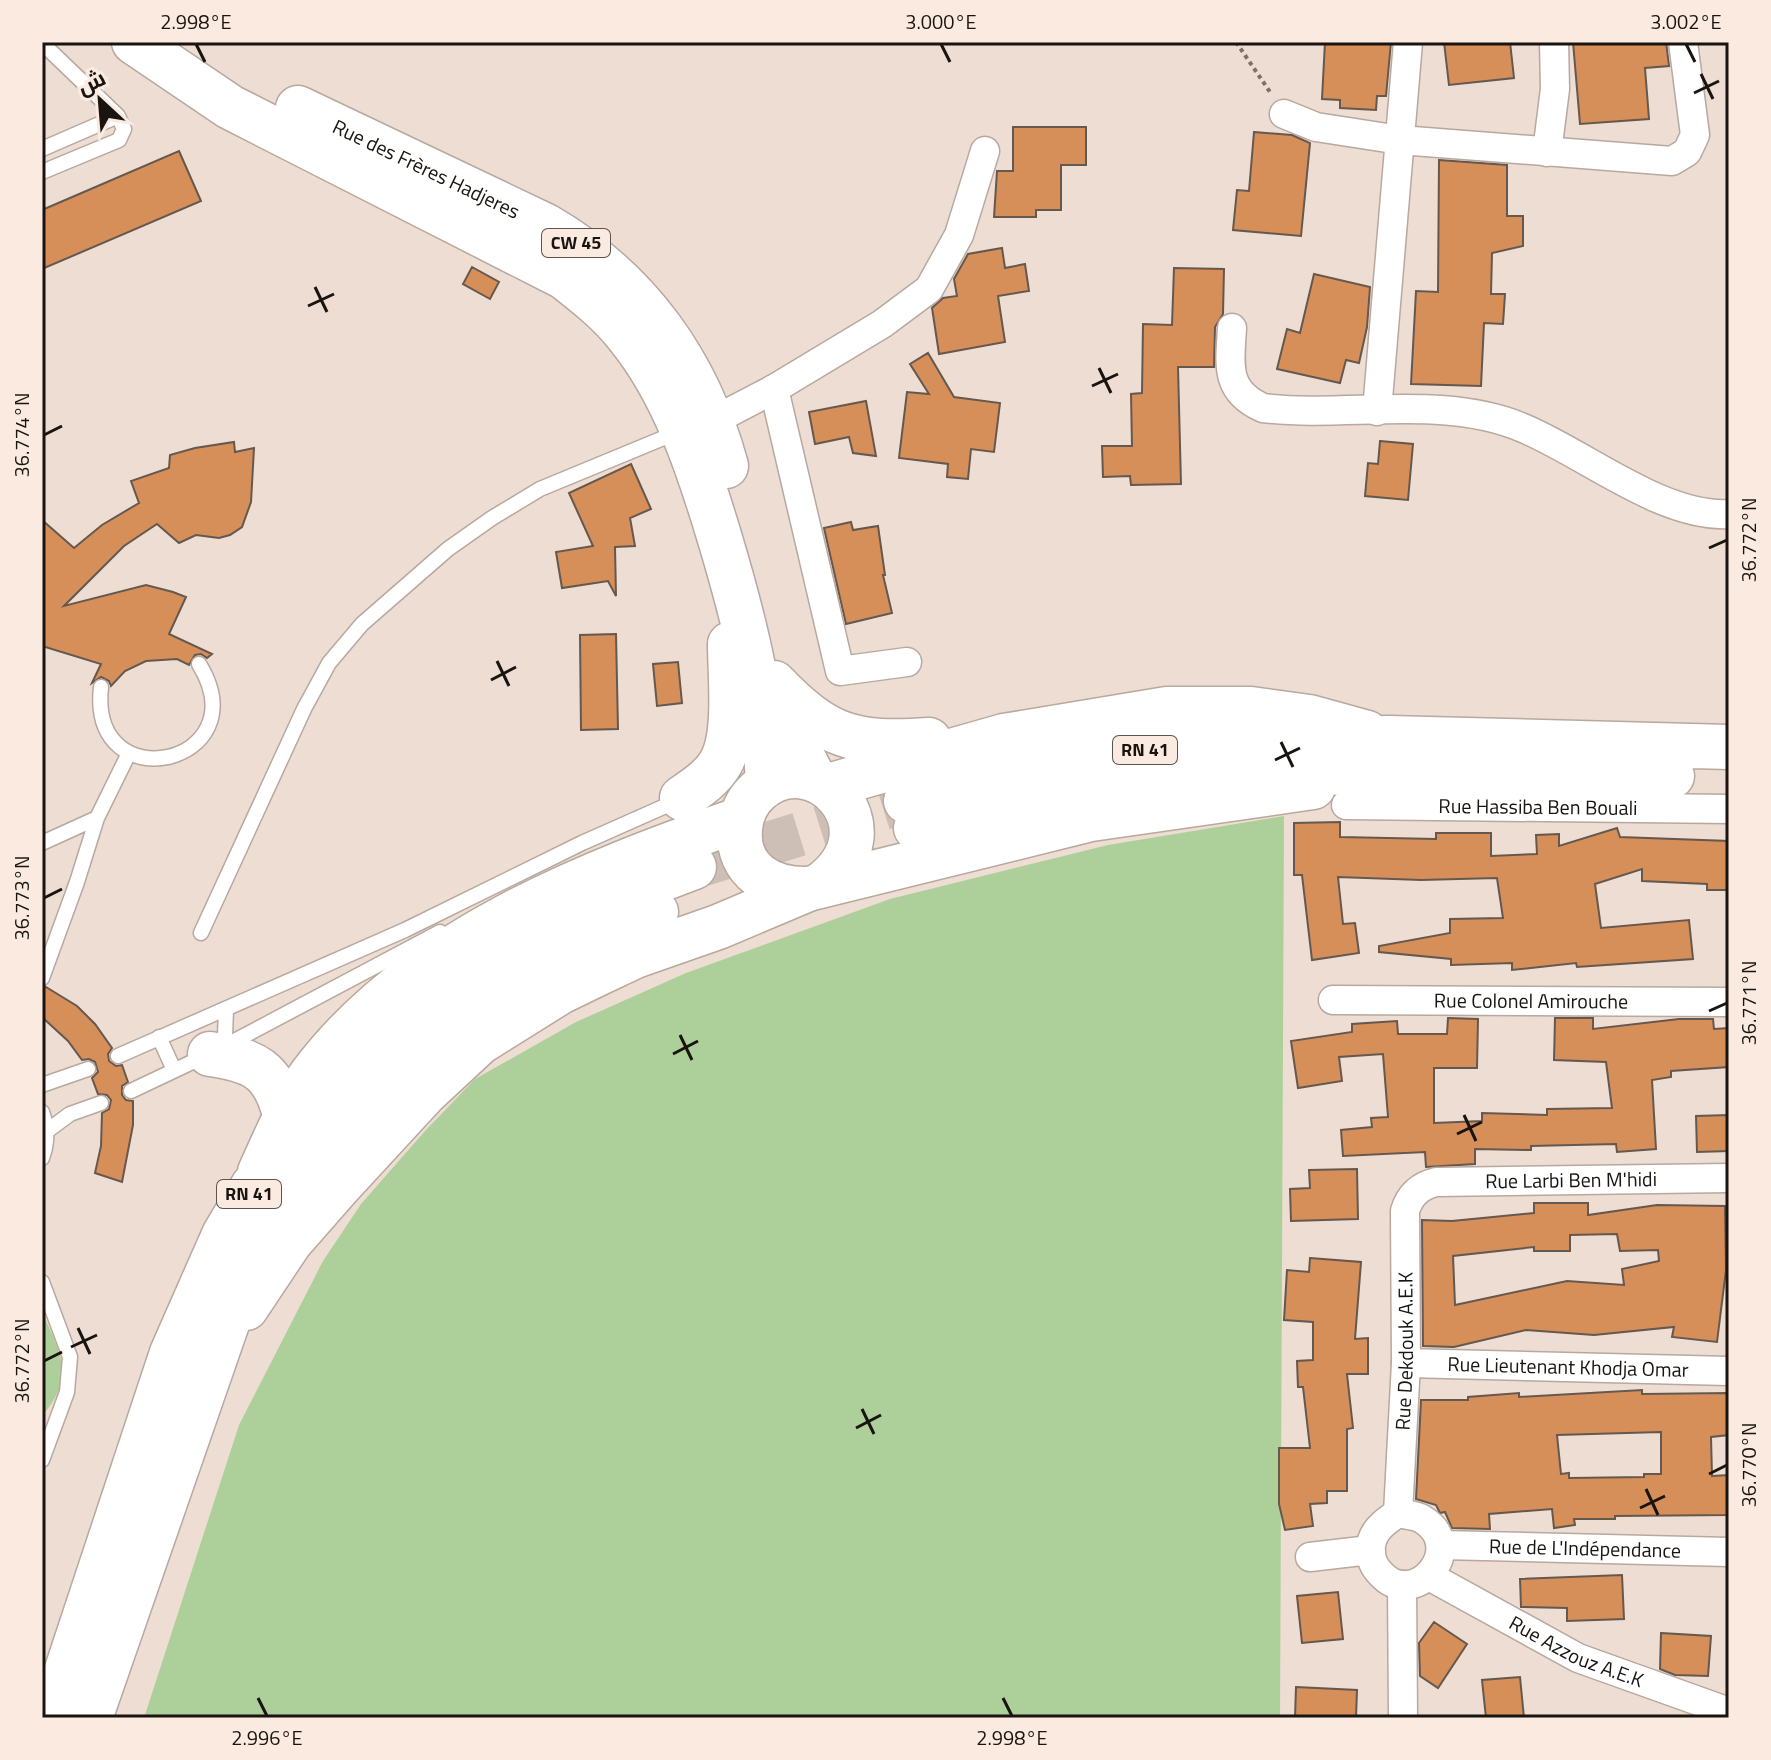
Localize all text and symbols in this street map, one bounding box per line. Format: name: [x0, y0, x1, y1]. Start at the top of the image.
text: 2.998°E: [160, 6, 232, 37]
text: 3.000°E: [905, 6, 977, 37]
text: 3.002°E: [1650, 6, 1722, 37]
north arrow: [60, 60, 140, 140]
text: ش: [71, 61, 111, 103]
street label: Rue des Frères Hadjeres: [328, 111, 525, 226]
road number: CW 45: [542, 229, 610, 257]
text: 36.774°N: [6, 392, 37, 478]
text: 36.772°N: [1733, 497, 1764, 583]
road number: RN 41: [1113, 736, 1177, 764]
street label: Rue Hassiba Ben Bouali: [1438, 790, 1638, 823]
text: 36.773°N: [6, 855, 37, 941]
text: 36.771°N: [1733, 960, 1764, 1046]
street label: Rue Colonel Amirouche: [1434, 985, 1628, 1016]
street label: Rue Larbi Ben M'hidi: [1485, 1163, 1657, 1196]
road number: RN 41: [217, 1180, 281, 1208]
street label: Rue Dekdouk A.E.K: [1386, 1271, 1421, 1431]
text: 36.772°N: [6, 1318, 37, 1404]
street label: Rue Lieutenant Khodja Omar: [1447, 1348, 1689, 1385]
text: 36.770°N: [1733, 1422, 1764, 1508]
street label: Rue de L'Indépendance: [1488, 1530, 1681, 1566]
street label: Rue Azzouz A.E.K: [1504, 1607, 1648, 1695]
text: 2.996°E: [231, 1722, 303, 1753]
text: 2.998°E: [976, 1722, 1048, 1753]

